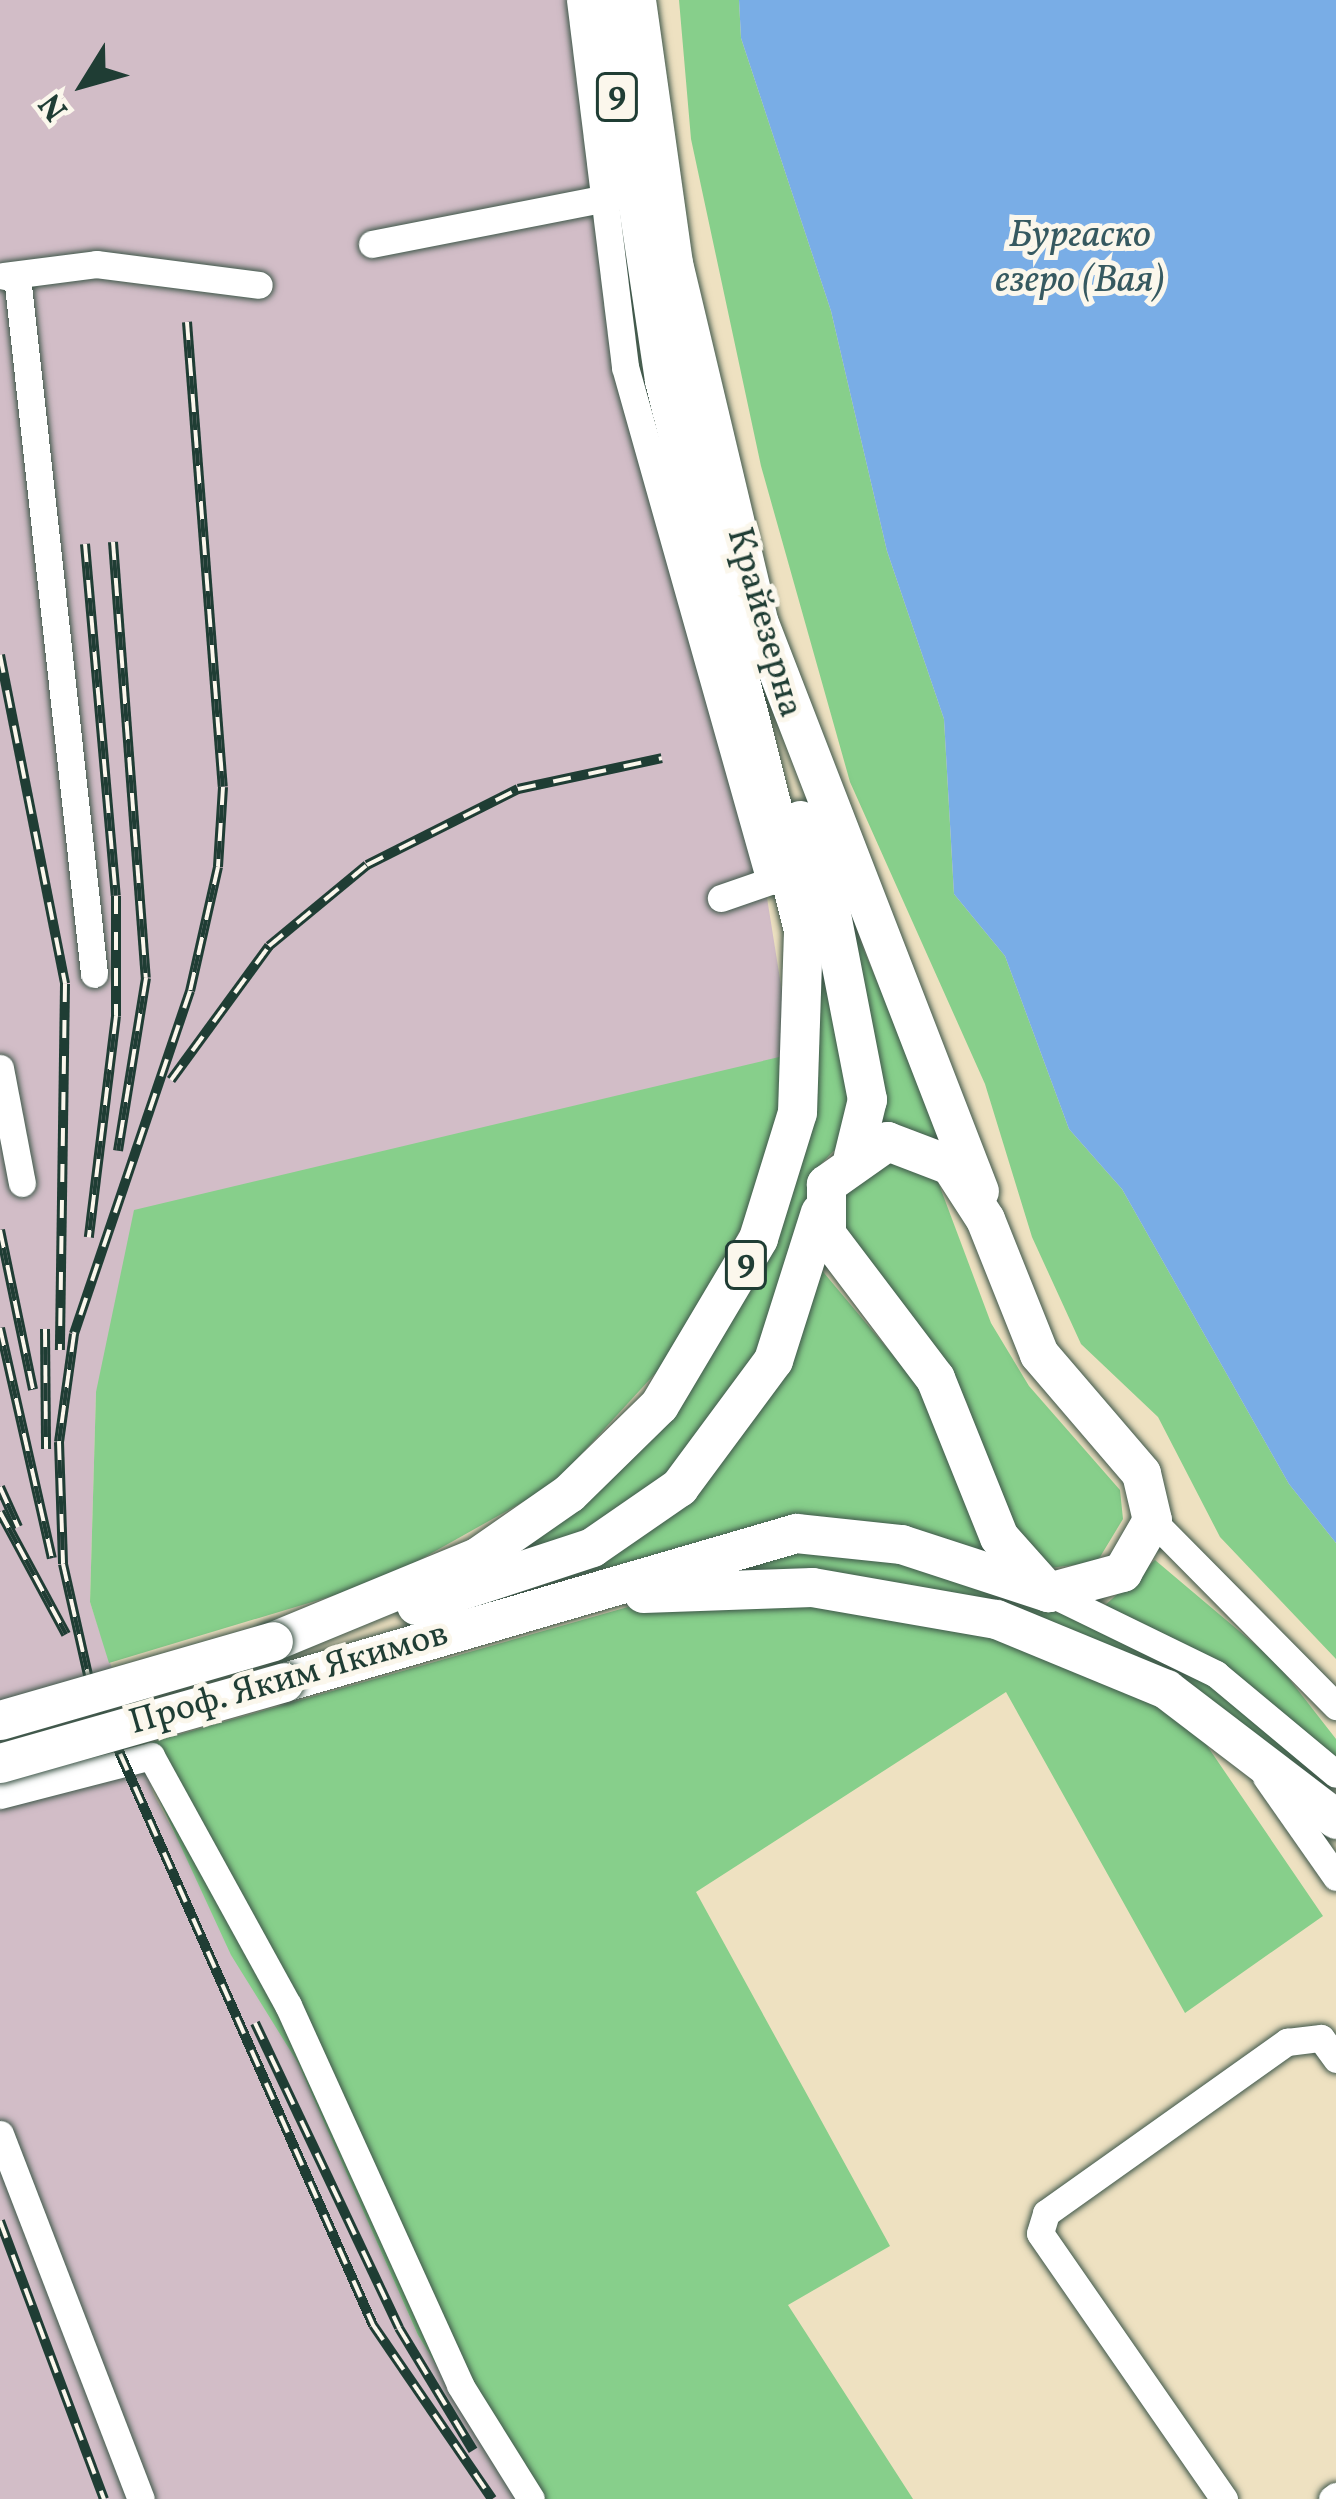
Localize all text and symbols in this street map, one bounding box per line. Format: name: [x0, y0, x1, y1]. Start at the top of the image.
north arrow: [24, 24, 144, 144]
road number: 9: [593, 70, 641, 124]
text: N: [30, 82, 81, 129]
water label: Бургаско езеро (Вая): [995, 214, 1165, 305]
street label: Крайезерна: [715, 523, 811, 723]
road number: 9: [722, 1238, 770, 1292]
street label: Проф. Яким Якимов: [125, 1614, 453, 1746]

